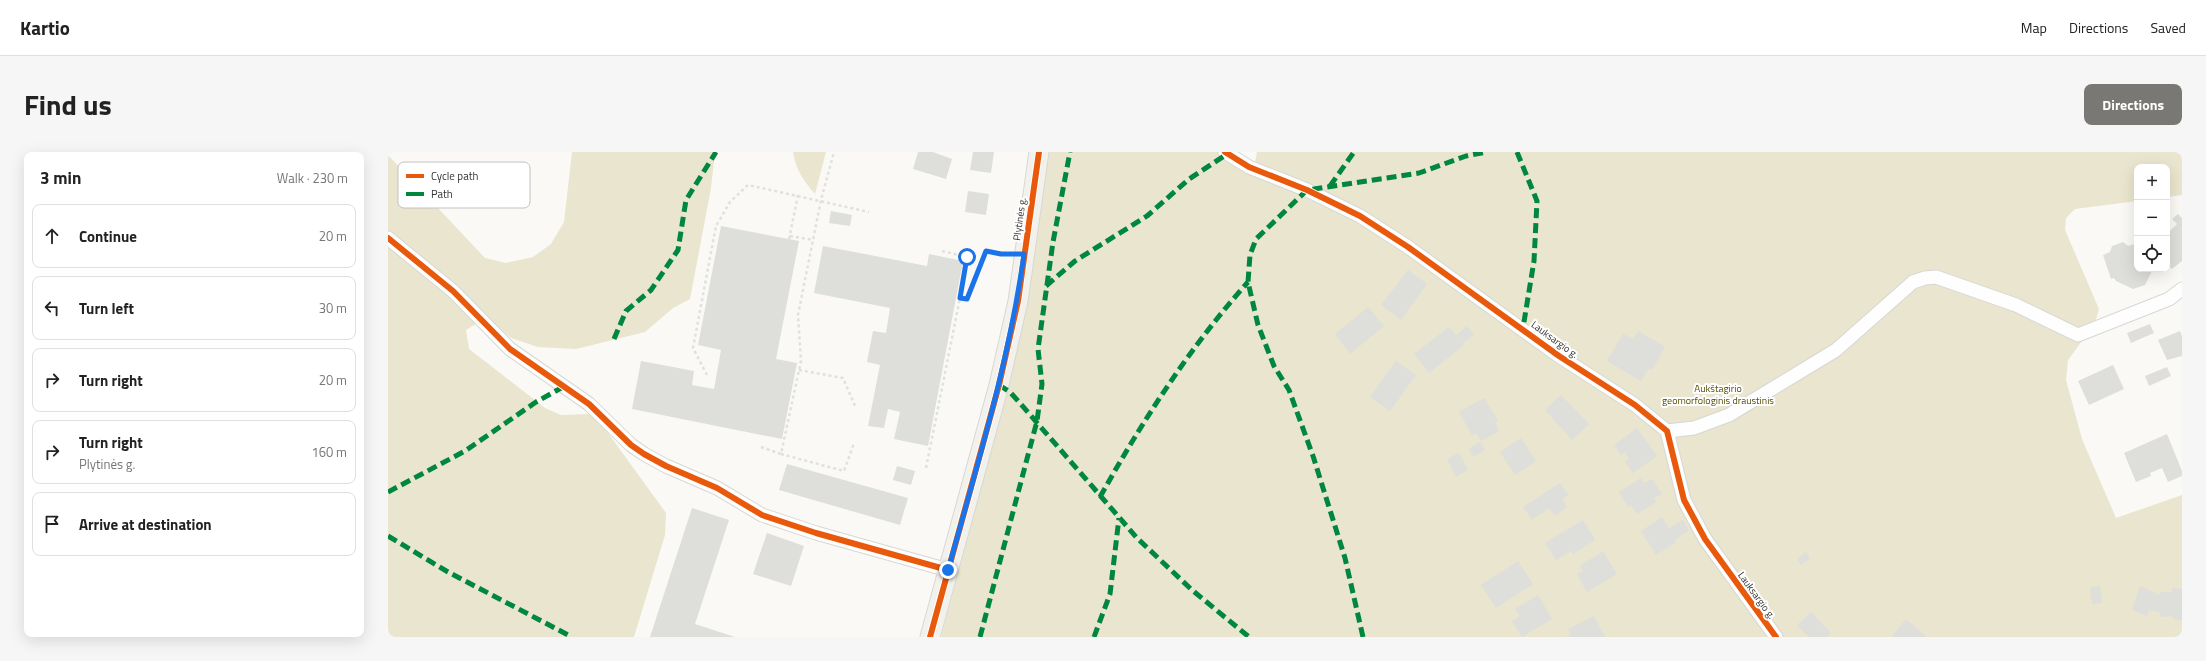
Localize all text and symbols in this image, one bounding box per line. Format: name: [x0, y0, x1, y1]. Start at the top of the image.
text: Kartio: [20, 13, 70, 42]
text: Map: [2021, 17, 2047, 38]
text: Directions: [2069, 17, 2128, 38]
text: Saved: [2150, 17, 2186, 38]
text: Find us: [24, 83, 112, 126]
button: Directions: [2084, 84, 2182, 125]
legend: [398, 162, 530, 208]
map controls: [2134, 164, 2170, 272]
button: +: [2134, 164, 2170, 200]
text: 3 min: [40, 165, 81, 191]
text: Walk · 230 m: [277, 168, 348, 188]
text: Cycle path: [431, 168, 479, 184]
text: Path: [431, 186, 453, 202]
street label: Plytinės g.: [1009, 197, 1030, 242]
button: −: [2134, 200, 2170, 236]
icon: ahead: [41, 225, 63, 247]
text: Continue: [79, 225, 137, 248]
text: 20 m: [319, 226, 347, 246]
button: locate: [2134, 236, 2170, 272]
route start: [958, 248, 976, 266]
icon: left: [41, 297, 63, 319]
text: Turn left: [79, 297, 134, 320]
text: 30 m: [319, 298, 347, 318]
street label: Lauksargio g.: [1528, 317, 1581, 362]
icon: right: [41, 369, 63, 391]
text: Turn right: [79, 369, 143, 392]
text: 20 m: [319, 370, 347, 390]
park label: Aukštagirio geomorfologinis draustinis: [1662, 381, 1774, 408]
text: Turn right: [79, 431, 143, 454]
icon: right: [41, 441, 63, 463]
text: 160 m: [311, 442, 347, 462]
text: Plytinės g.: [79, 454, 135, 474]
icon: arrive: [41, 513, 63, 535]
text: Arrive at destination: [79, 513, 212, 536]
route end: [939, 561, 957, 579]
street label: Lauksargio g.: [1734, 569, 1779, 622]

